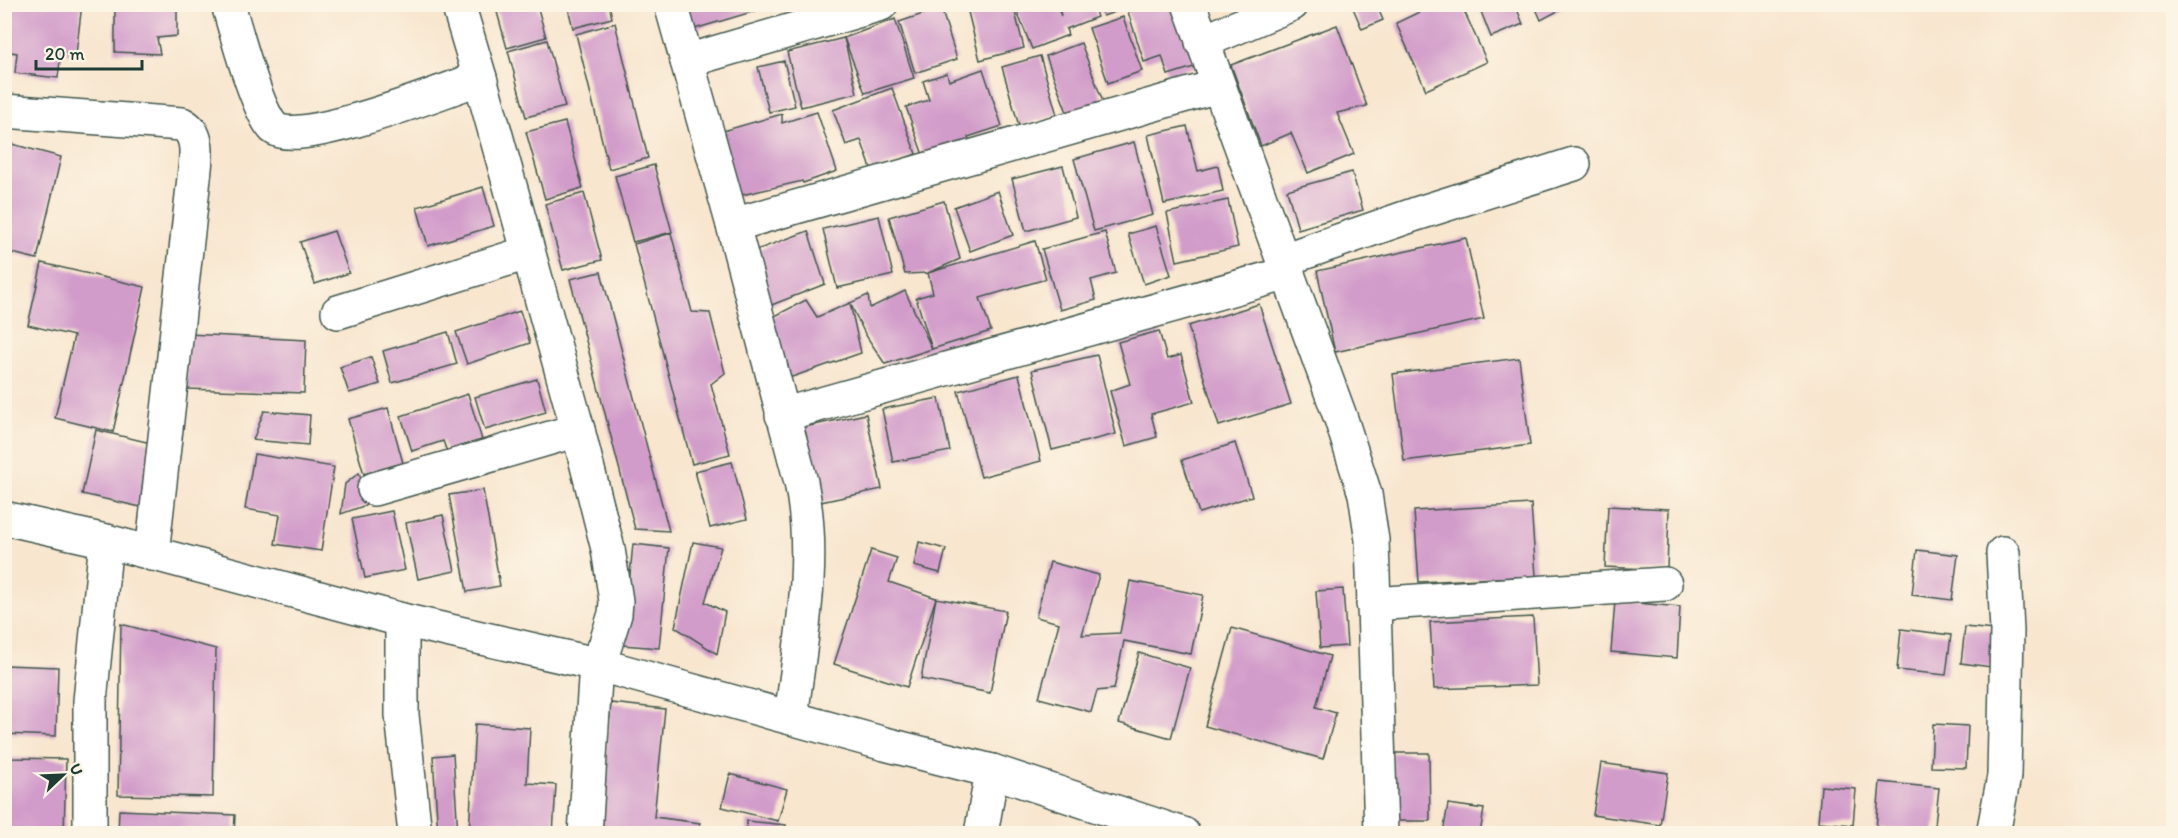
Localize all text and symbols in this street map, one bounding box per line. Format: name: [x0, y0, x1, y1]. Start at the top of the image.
scale bar: [36, 33, 142, 71]
text: 20 m: [45, 43, 85, 65]
north arrow: [33, 745, 93, 805]
text: U: [66, 761, 87, 778]

